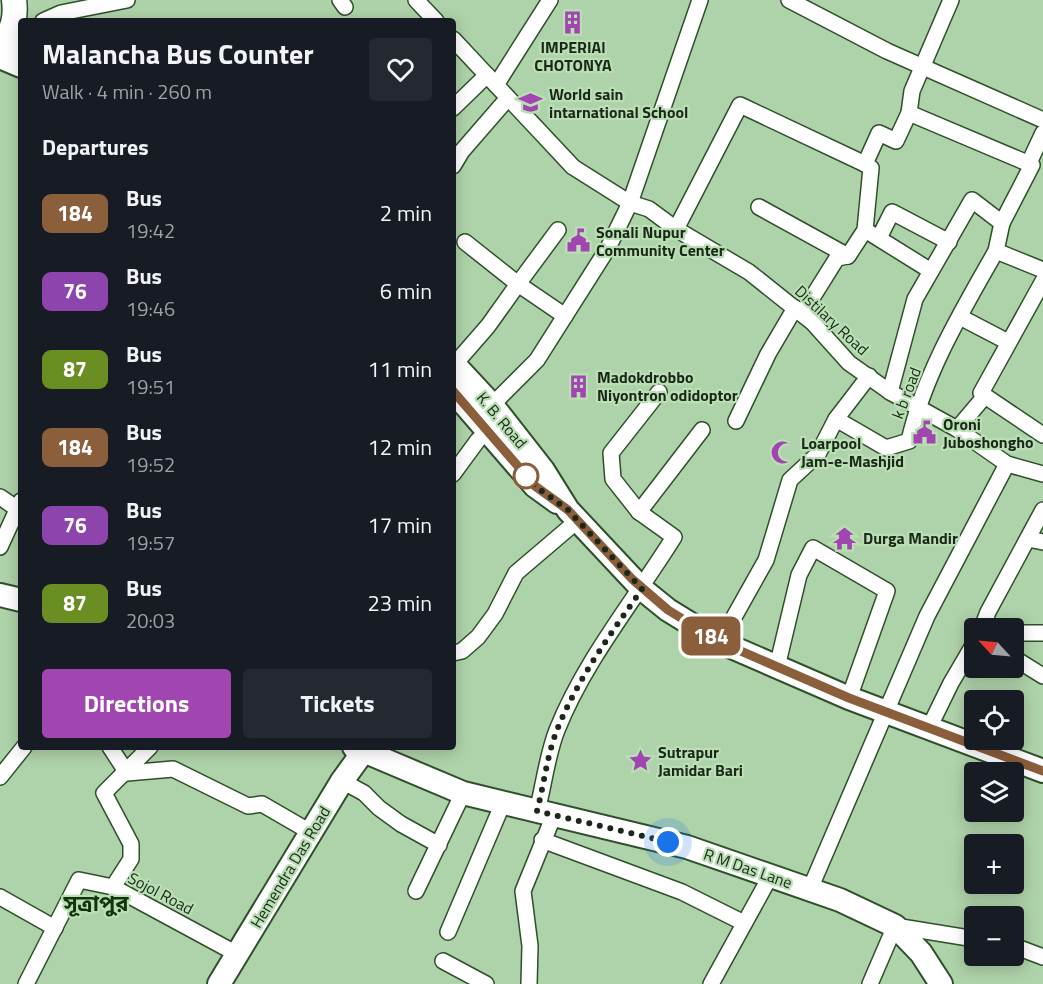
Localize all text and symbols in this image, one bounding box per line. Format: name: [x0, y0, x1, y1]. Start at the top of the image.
building icon: IMPERIAl CHOTONYA: [560, 9, 586, 35]
text: Malancha Bus Counter: [42, 32, 314, 75]
place label: IMPERIAl CHOTONYA: [534, 35, 612, 77]
button: heart: [369, 38, 432, 101]
text: Walk · 4 min · 260 m: [42, 76, 212, 107]
place label: World sain intarnational School: [549, 82, 688, 124]
school or university icon: World sain intarnational School: [518, 90, 544, 116]
text: Departures: [42, 130, 149, 164]
text: Bus: [126, 181, 162, 215]
text: 2 min: [380, 196, 432, 230]
text: 184: [57, 197, 93, 229]
text: 19:42: [126, 215, 175, 246]
place label: Sonali Nupur Community Center: [596, 220, 725, 262]
public building icon: Sonali Nupur Community Center: [565, 228, 591, 254]
text: Bus: [126, 259, 162, 293]
text: 6 min: [380, 274, 432, 308]
text: 76: [63, 275, 87, 307]
street label: Distilary Road: [790, 279, 874, 361]
text: 19:46: [126, 293, 175, 324]
text: Bus: [126, 337, 162, 371]
text: 11 min: [367, 352, 432, 386]
text: 87: [63, 353, 87, 385]
street label: k b road: [885, 364, 927, 422]
place label: Madokdrobbo Niyontron odidoptor: [597, 365, 738, 407]
text: 19:51: [126, 371, 175, 402]
building icon: Madokdrobbo Niyontron odidoptor: [566, 373, 592, 399]
street label: K. B. Road: [471, 386, 533, 454]
place label: Oroni Juboshongho: [943, 412, 1034, 454]
text: Bus: [126, 415, 162, 449]
public building icon: Oroni Juboshongho: [912, 420, 938, 446]
text: 12 min: [367, 430, 432, 464]
text: 184: [57, 431, 93, 463]
place label: Loarpool Jam-e-Mashjid: [801, 431, 904, 473]
mosque icon: Loarpool Jam-e-Mashjid: [770, 439, 796, 465]
text: 19:52: [126, 449, 175, 480]
unlabelled marker: [513, 463, 539, 489]
text: Bus: [126, 493, 162, 527]
text: 17 min: [367, 508, 432, 542]
text: 76: [63, 509, 87, 541]
temple icon: Durga Mandir: [832, 525, 858, 551]
place label: Durga Mandir: [863, 526, 958, 550]
text: 19:57: [126, 527, 175, 558]
text: Bus: [126, 571, 162, 605]
text: 23 min: [367, 586, 432, 620]
text: 87: [63, 587, 87, 619]
text: 20:03: [126, 605, 175, 636]
line badge: 184: [676, 616, 746, 656]
north arrow: [964, 618, 1024, 678]
map controls: [964, 618, 1024, 966]
text: 184: [693, 620, 729, 652]
button: Directions: [42, 669, 231, 738]
button: Tickets: [243, 669, 432, 738]
button: locate: [964, 690, 1024, 750]
place label: Sutrapur Jamidar Bari: [658, 740, 743, 782]
place icon: Sutrapur Jamidar Bari: [627, 748, 653, 774]
button: layers: [964, 762, 1024, 822]
street label: Hemendra Das Road: [244, 802, 336, 932]
your location: [653, 827, 683, 857]
button: +: [964, 834, 1024, 894]
street label: R M Das Lane: [701, 842, 795, 894]
street label: Sojol Road: [124, 866, 198, 920]
district label: সূত্রাপুর: [62, 886, 129, 920]
button: −: [964, 906, 1024, 966]

